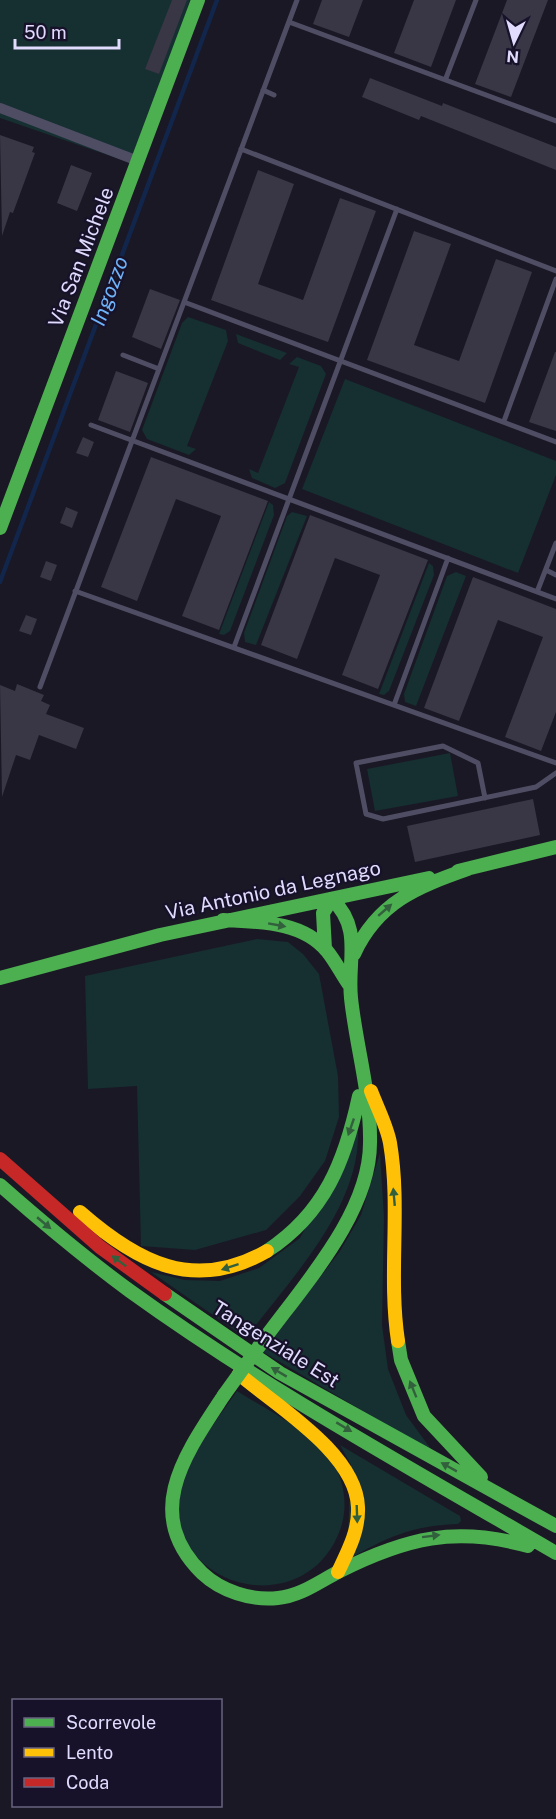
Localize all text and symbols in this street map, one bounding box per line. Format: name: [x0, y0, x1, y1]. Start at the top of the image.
scale bar: [15, 12, 118, 50]
north arrow: [484, 12, 544, 72]
text: 50 m: [24, 22, 67, 43]
text: N: [506, 46, 520, 66]
street label: Via San Michele: [43, 183, 119, 331]
water label: Ingozzo: [85, 253, 133, 329]
street label: Via Antonio da Legnago: [163, 855, 383, 925]
one-way arrow: [378, 903, 393, 916]
one-way arrow: [268, 921, 287, 930]
one-way arrow: [346, 1118, 355, 1136]
one-way arrow: [390, 1188, 399, 1207]
one-way arrow: [36, 1217, 52, 1230]
one-way arrow: [111, 1255, 127, 1268]
one-way arrow: [221, 1263, 239, 1272]
street label: Tangenziale Est: [208, 1295, 344, 1393]
one-way arrow: [271, 1367, 287, 1378]
one-way arrow: [408, 1380, 418, 1398]
one-way arrow: [336, 1422, 353, 1432]
one-way arrow: [441, 1463, 458, 1473]
one-way arrow: [353, 1505, 362, 1524]
one-way arrow: [421, 1531, 440, 1541]
legend: [12, 1699, 222, 1807]
text: Scorrevole: [66, 1712, 156, 1733]
text: Lento: [66, 1742, 113, 1763]
text: Coda: [66, 1772, 109, 1793]

